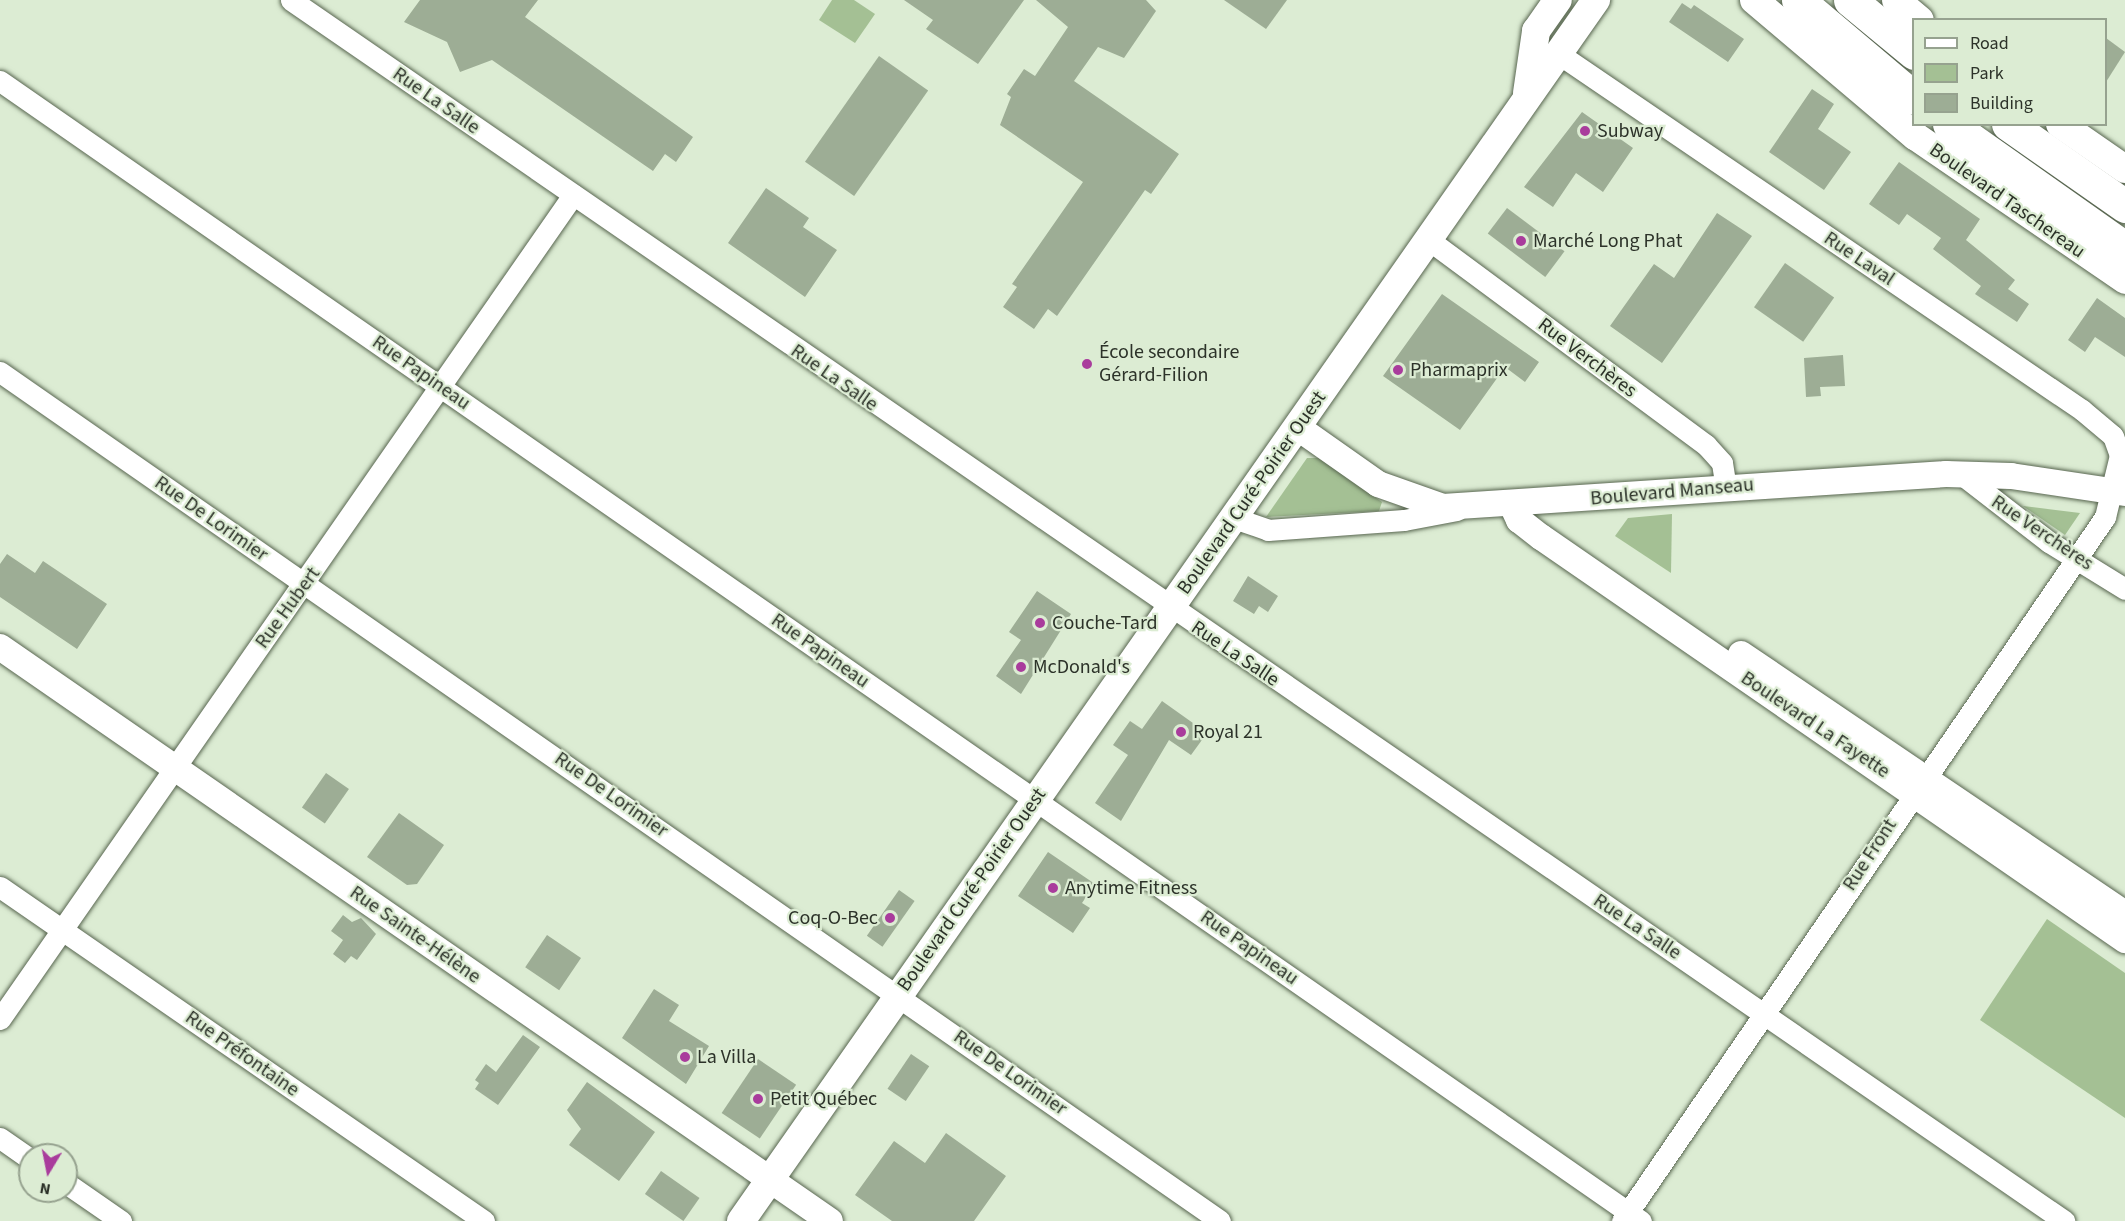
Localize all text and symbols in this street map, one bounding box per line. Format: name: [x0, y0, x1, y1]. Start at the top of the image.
legend: [1912, 18, 2107, 126]
text: Road: [1970, 31, 2009, 56]
text: Park: [1970, 61, 2004, 86]
street label: Rue La Salle: [388, 62, 484, 140]
text: Building: [1970, 91, 2033, 116]
place label: Subway: [1597, 119, 1663, 143]
marker: Subway: [1578, 124, 1592, 138]
street label: Boulevard Taschereau: [1925, 138, 2089, 264]
street label: Rue Laval: [1819, 227, 1899, 291]
place label: Marché Long Phat: [1533, 229, 1682, 253]
marker: Marché Long Phat: [1514, 234, 1528, 248]
street label: Rue Verchères: [1533, 313, 1641, 403]
street label: Rue Papineau: [367, 330, 475, 416]
street label: Rue La Salle: [786, 339, 882, 417]
place label: École secondaire Gérard-Filion: [1099, 340, 1239, 387]
marker: École secondaire Gérard-Filion: [1080, 357, 1094, 371]
place label: Pharmaprix: [1410, 358, 1508, 382]
marker: Pharmaprix: [1391, 363, 1405, 377]
street label: Boulevard Curé-Poirier Ouest: [1173, 387, 1331, 599]
street label: Rue De Lorimier: [150, 471, 272, 567]
street label: Boulevard Manseau: [1589, 473, 1755, 511]
street label: Rue Verchères: [1986, 490, 2098, 576]
street label: Rue Hubert: [250, 563, 326, 653]
street label: Rue Papineau: [766, 608, 874, 694]
place label: Couche-Tard: [1052, 611, 1158, 635]
marker: Couche-Tard: [1033, 616, 1047, 630]
street label: Rue La Salle: [1186, 616, 1284, 692]
place label: McDonald's: [1033, 655, 1130, 679]
marker: McDonald's: [1014, 660, 1028, 674]
street label: Boulevard La Fayette: [1736, 666, 1894, 784]
place label: Royal 21: [1193, 720, 1263, 744]
marker: Royal 21: [1174, 725, 1188, 739]
street label: Rue De Lorimier: [550, 747, 672, 843]
street label: Boulevard Curé-Poirier Ouest: [893, 784, 1051, 996]
street label: Rue Front: [1838, 815, 1902, 895]
place label: Anytime Fitness: [1065, 876, 1197, 900]
street label: Rue Sainte-Hélène: [345, 881, 485, 989]
marker: Anytime Fitness: [1046, 881, 1060, 895]
street label: Rue La Salle: [1588, 889, 1686, 965]
street label: Rue Papineau: [1195, 905, 1303, 991]
place label: Coq-O-Bec: [788, 906, 878, 930]
marker: Coq-O-Bec: [883, 911, 897, 925]
street label: Rue Préfontaine: [180, 1006, 304, 1102]
street label: Rue De Lorimier: [949, 1025, 1071, 1121]
place label: La Villa: [697, 1045, 756, 1069]
marker: La Villa: [678, 1050, 692, 1064]
place label: Petit Québec: [770, 1087, 877, 1111]
marker: Petit Québec: [751, 1092, 765, 1106]
north arrow: [18, 1143, 78, 1203]
text: N: [38, 1177, 52, 1201]

